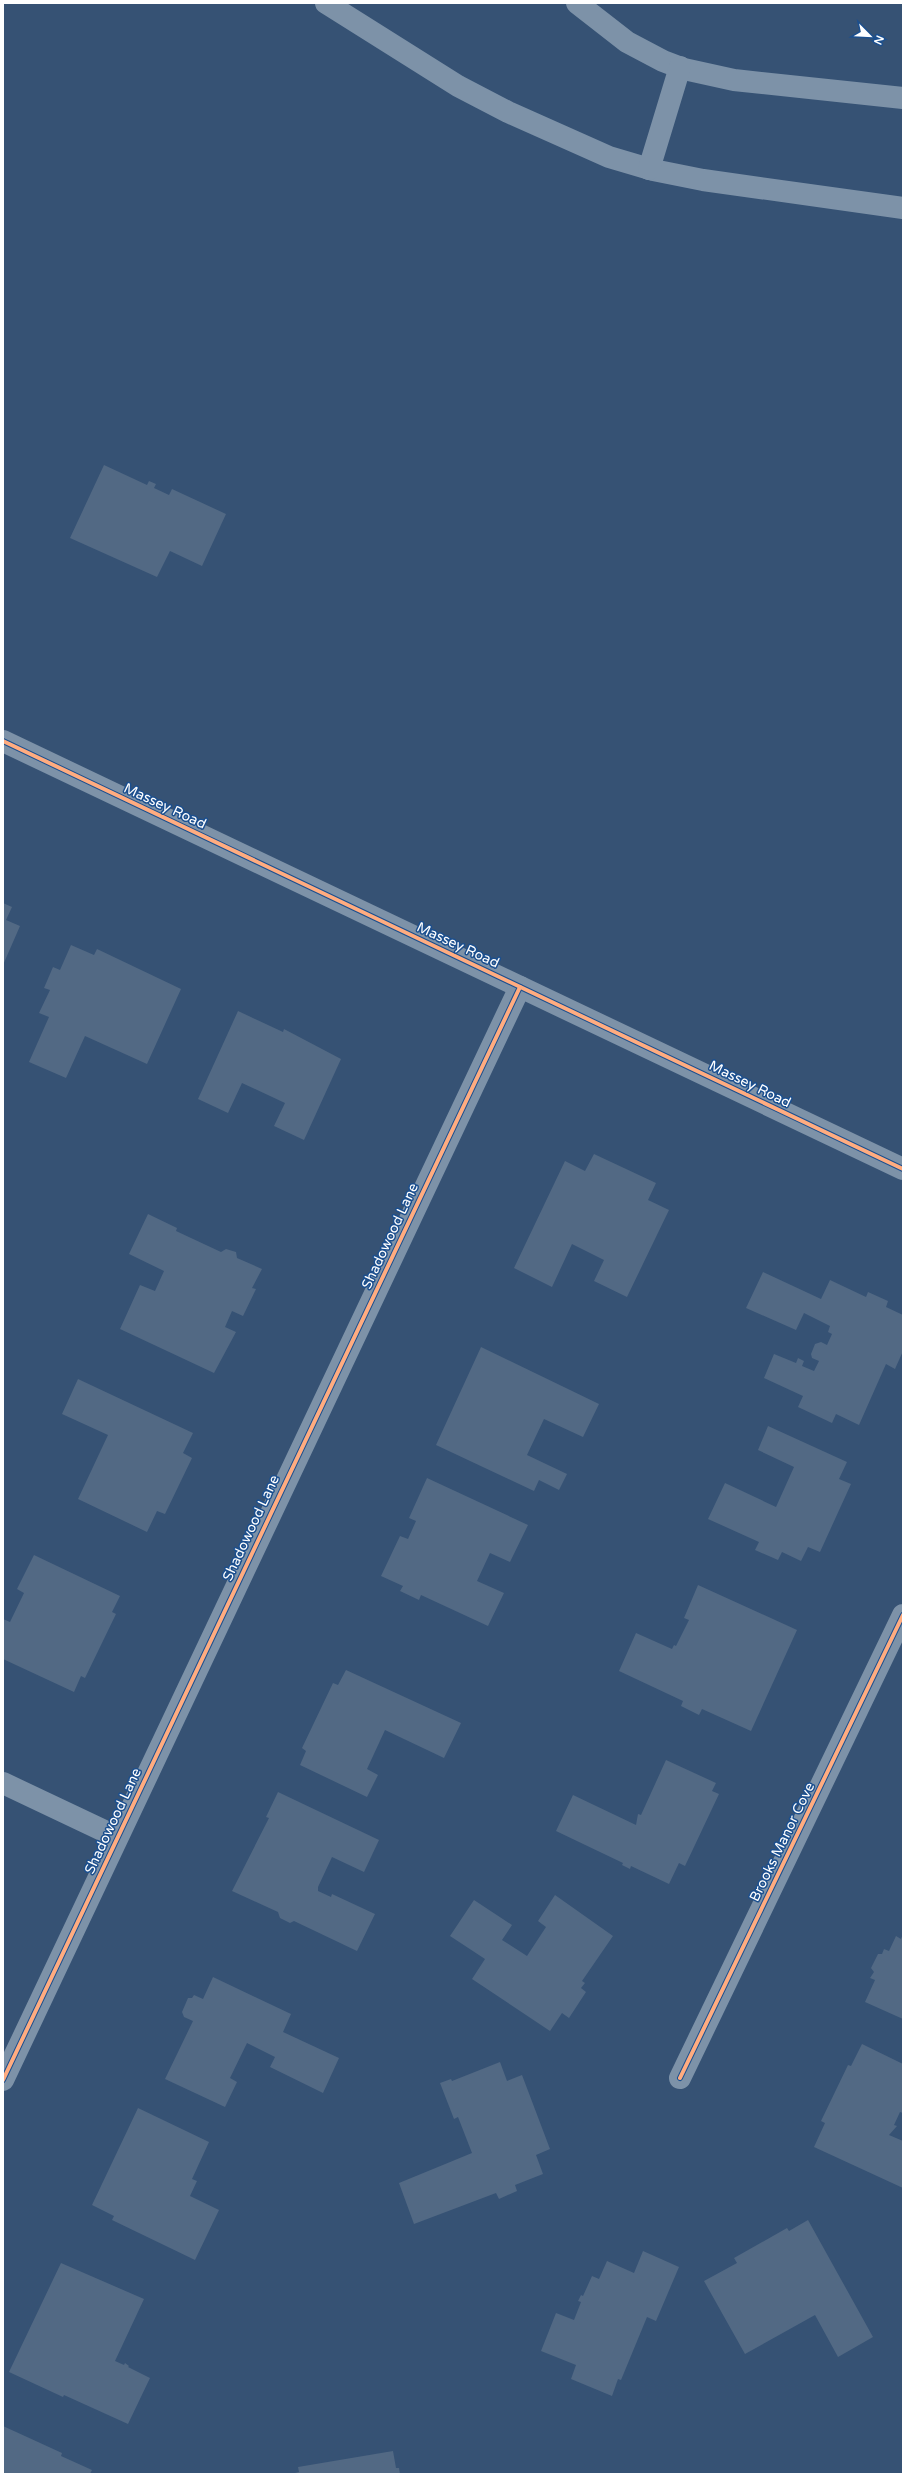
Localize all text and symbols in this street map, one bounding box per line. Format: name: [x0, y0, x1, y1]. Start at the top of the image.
north arrow: [850, 16, 890, 56]
text: N: [871, 33, 886, 47]
street label: Massey Road: [121, 779, 209, 833]
street label: Massey Road: [414, 918, 502, 972]
street label: Massey Road: [706, 1057, 794, 1111]
street label: Shadowood Lane: [358, 1180, 422, 1292]
street label: Shadowood Lane: [219, 1472, 283, 1584]
street label: Shadowood Lane: [81, 1765, 145, 1877]
street label: Brooks Manor Cove: [746, 1780, 818, 1904]

